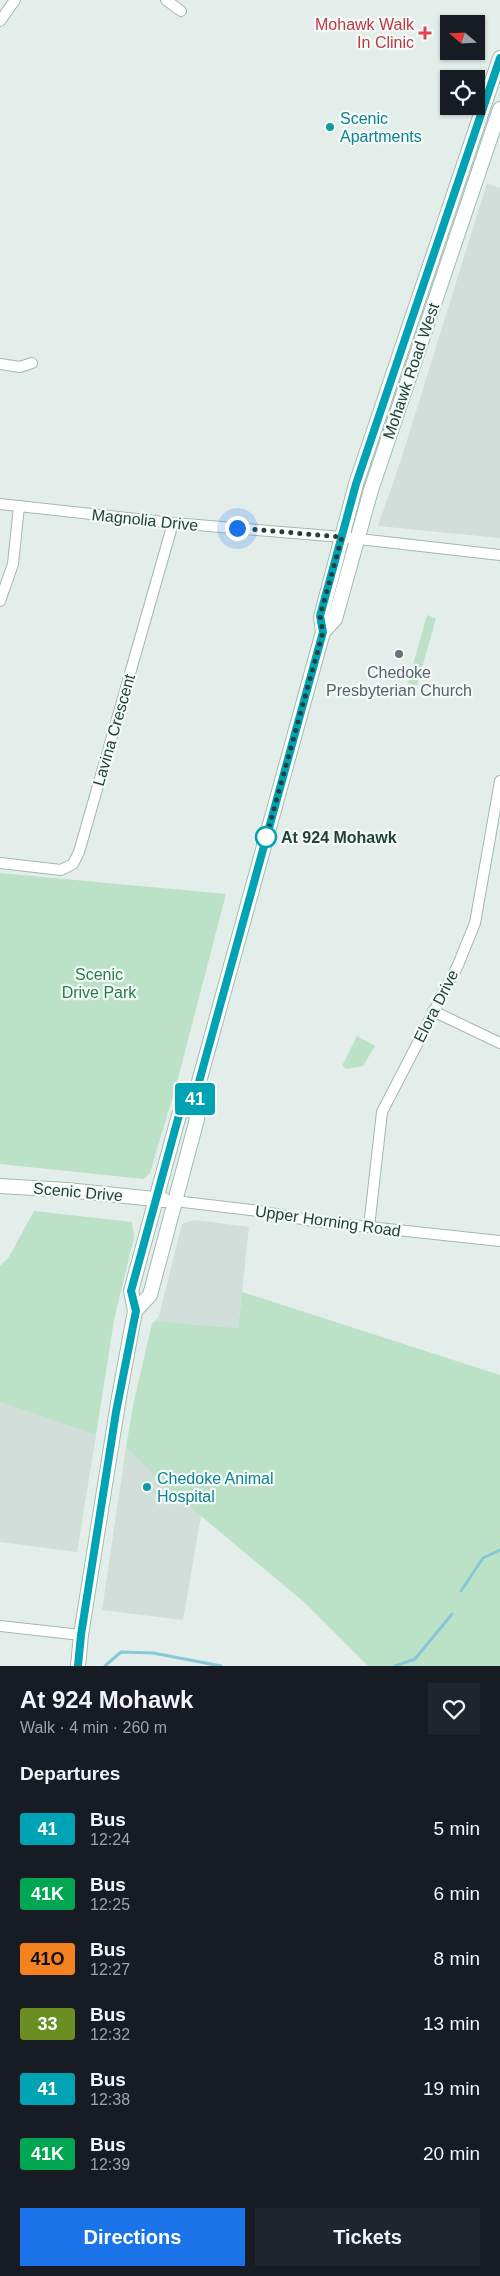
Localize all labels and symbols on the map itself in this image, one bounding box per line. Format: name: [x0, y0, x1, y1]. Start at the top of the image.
north arrow: [440, 15, 485, 60]
place label: Mohawk Walk In Clinic: [315, 16, 415, 51]
marker: Mohawk Walk In Clinic: [418, 26, 432, 40]
place label: Scenic Apartments: [340, 110, 422, 145]
marker: Scenic Apartments: [324, 121, 336, 133]
street label: Mohawk Road West: [380, 300, 442, 441]
street label: Magnolia Drive: [91, 506, 199, 534]
your location: [225, 516, 250, 541]
marker: Chedoke Presbyterian Church: [393, 648, 405, 660]
place label: Chedoke Presbyterian Church: [326, 664, 472, 699]
street label: Lavina Crescent: [90, 672, 138, 788]
marker: At 924 Mohawk: [255, 826, 277, 848]
place label: At 924 Mohawk: [281, 829, 397, 846]
park label: Scenic Drive Park: [62, 966, 137, 1001]
street label: Elora Drive: [410, 967, 462, 1045]
line badge: 41: [172, 1083, 218, 1115]
street label: Scenic Drive: [33, 1180, 124, 1204]
street label: Upper Horning Road: [254, 1202, 402, 1240]
place label: Chedoke Animal Hospital: [157, 1470, 274, 1505]
marker: Chedoke Animal Hospital: [141, 1481, 153, 1493]

